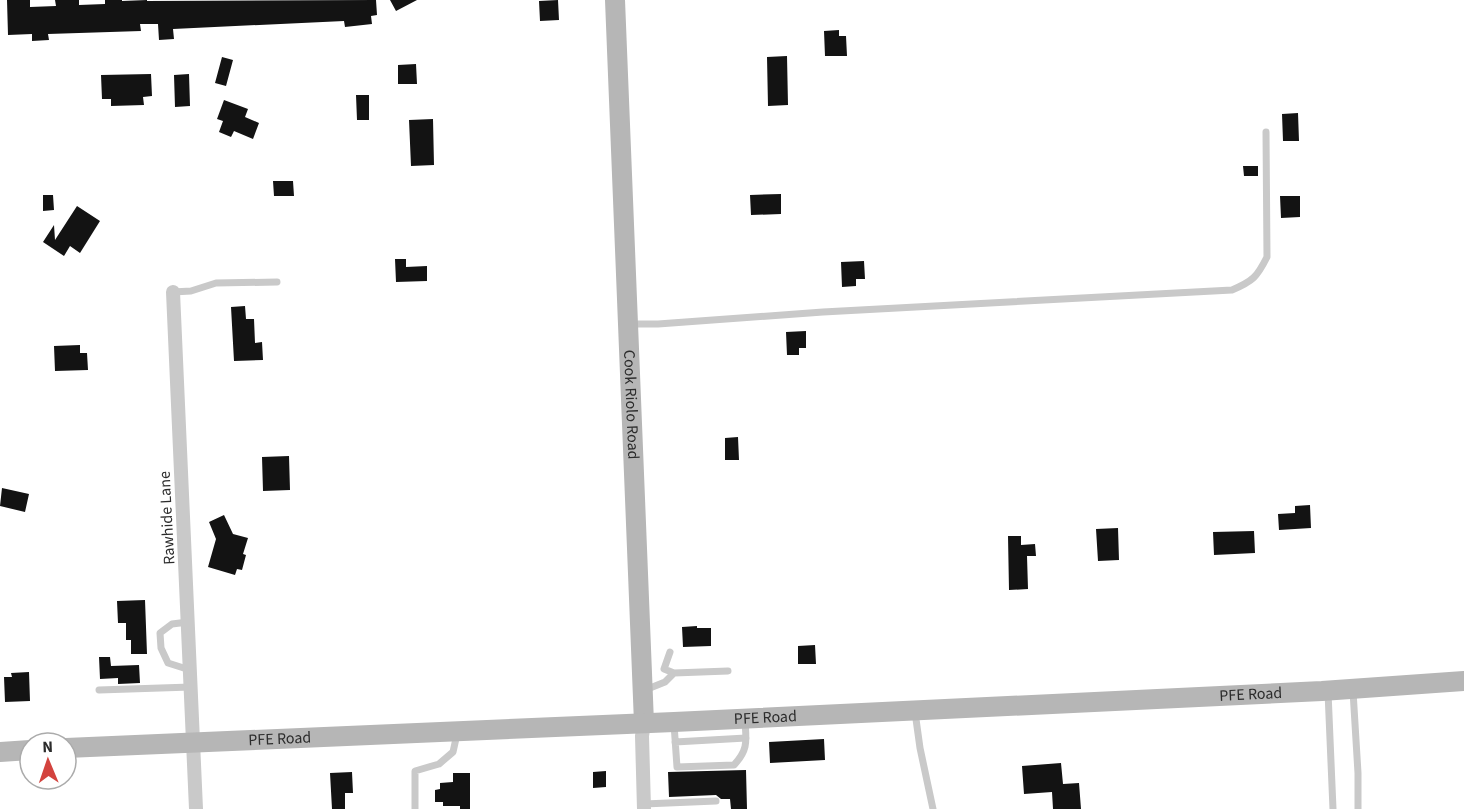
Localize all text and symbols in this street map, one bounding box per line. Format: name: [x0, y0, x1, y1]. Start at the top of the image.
street label: Cook Riolo Road: [618, 349, 644, 460]
street label: Rawhide Lane: [154, 471, 180, 565]
street label: PFE Road: [1219, 682, 1283, 707]
street label: PFE Road: [733, 705, 797, 730]
street label: PFE Road: [248, 727, 312, 751]
north arrow: [18, 731, 78, 791]
text: N: [42, 736, 53, 758]

